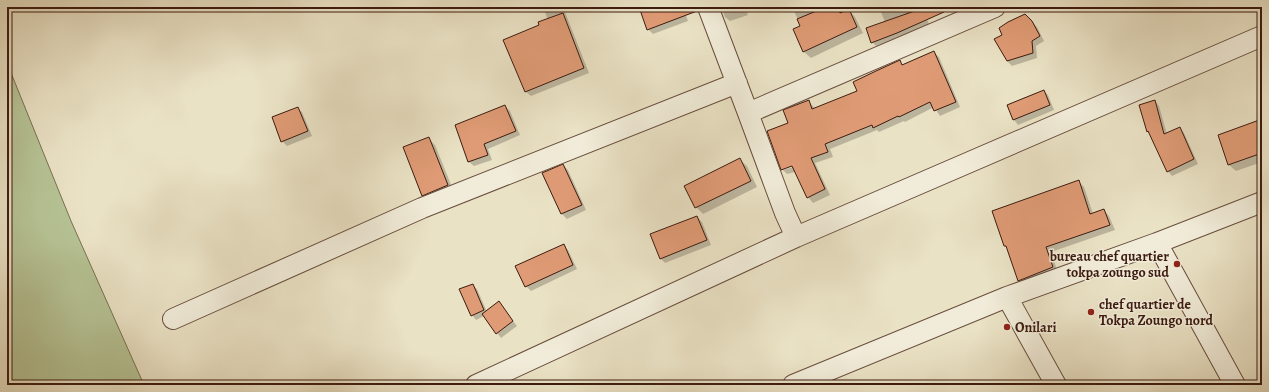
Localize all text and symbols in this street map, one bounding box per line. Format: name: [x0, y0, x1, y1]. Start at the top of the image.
place label: bureau chef quartier tokpa zoungo sud: [1049, 247, 1169, 282]
marker: bureau chef quartier tokpa zoungo sud: [1172, 259, 1182, 269]
place label: chef quartier de Tokpa Zoungo nord: [1099, 295, 1214, 330]
marker: chef quartier de Tokpa Zoungo nord: [1086, 307, 1096, 317]
place label: Onilari: [1015, 318, 1057, 337]
marker: Onilari: [1002, 322, 1012, 332]

